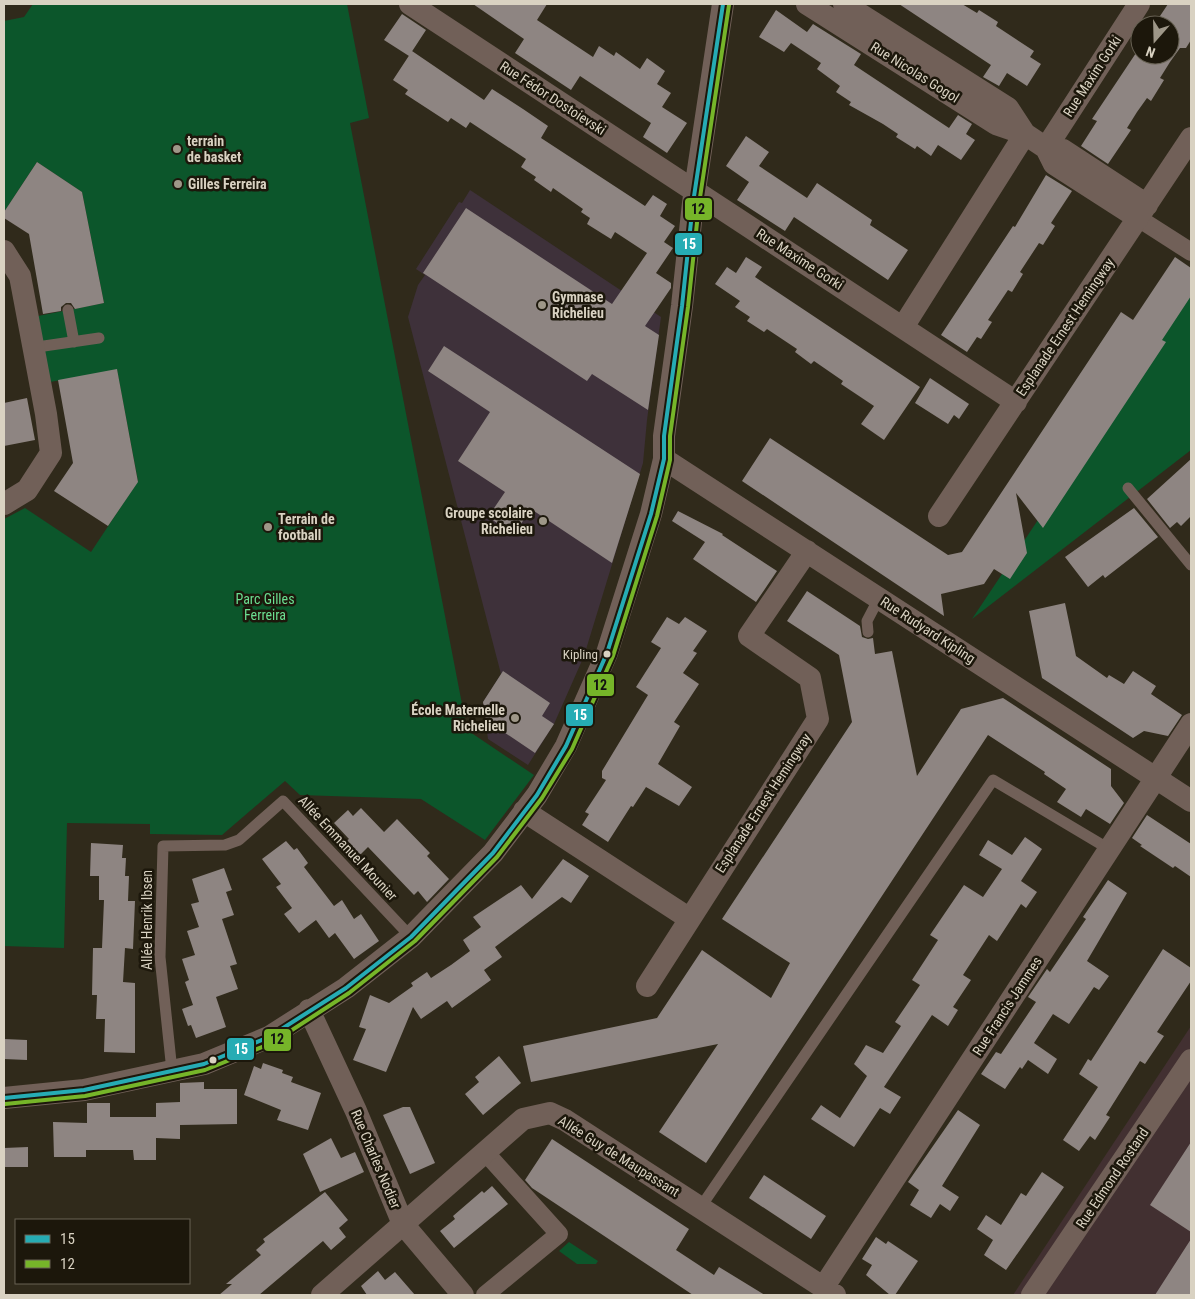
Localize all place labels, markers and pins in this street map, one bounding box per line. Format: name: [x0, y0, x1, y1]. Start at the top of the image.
place label: terrain de basket: [187, 133, 241, 165]
marker: terrain de basket: [171, 143, 183, 155]
place label: Gilles Ferreira: [188, 176, 267, 192]
marker: Gilles Ferreira: [172, 178, 184, 190]
place label: Gymnase Richelieu: [552, 289, 604, 321]
marker: Gymnase Richelieu: [536, 299, 548, 311]
place label: Groupe scolaire Richelieu: [445, 505, 533, 537]
place label: Terrain de football: [278, 511, 335, 543]
marker: Groupe scolaire Richelieu: [537, 515, 549, 527]
marker: Terrain de football: [262, 521, 274, 533]
place label: Kipling: [563, 647, 598, 662]
marker: Kipling: [602, 649, 612, 659]
place label: École Maternelle Richelieu: [411, 701, 505, 734]
marker: École Maternelle Richelieu: [509, 712, 521, 724]
unlabelled marker: [208, 1055, 218, 1065]

